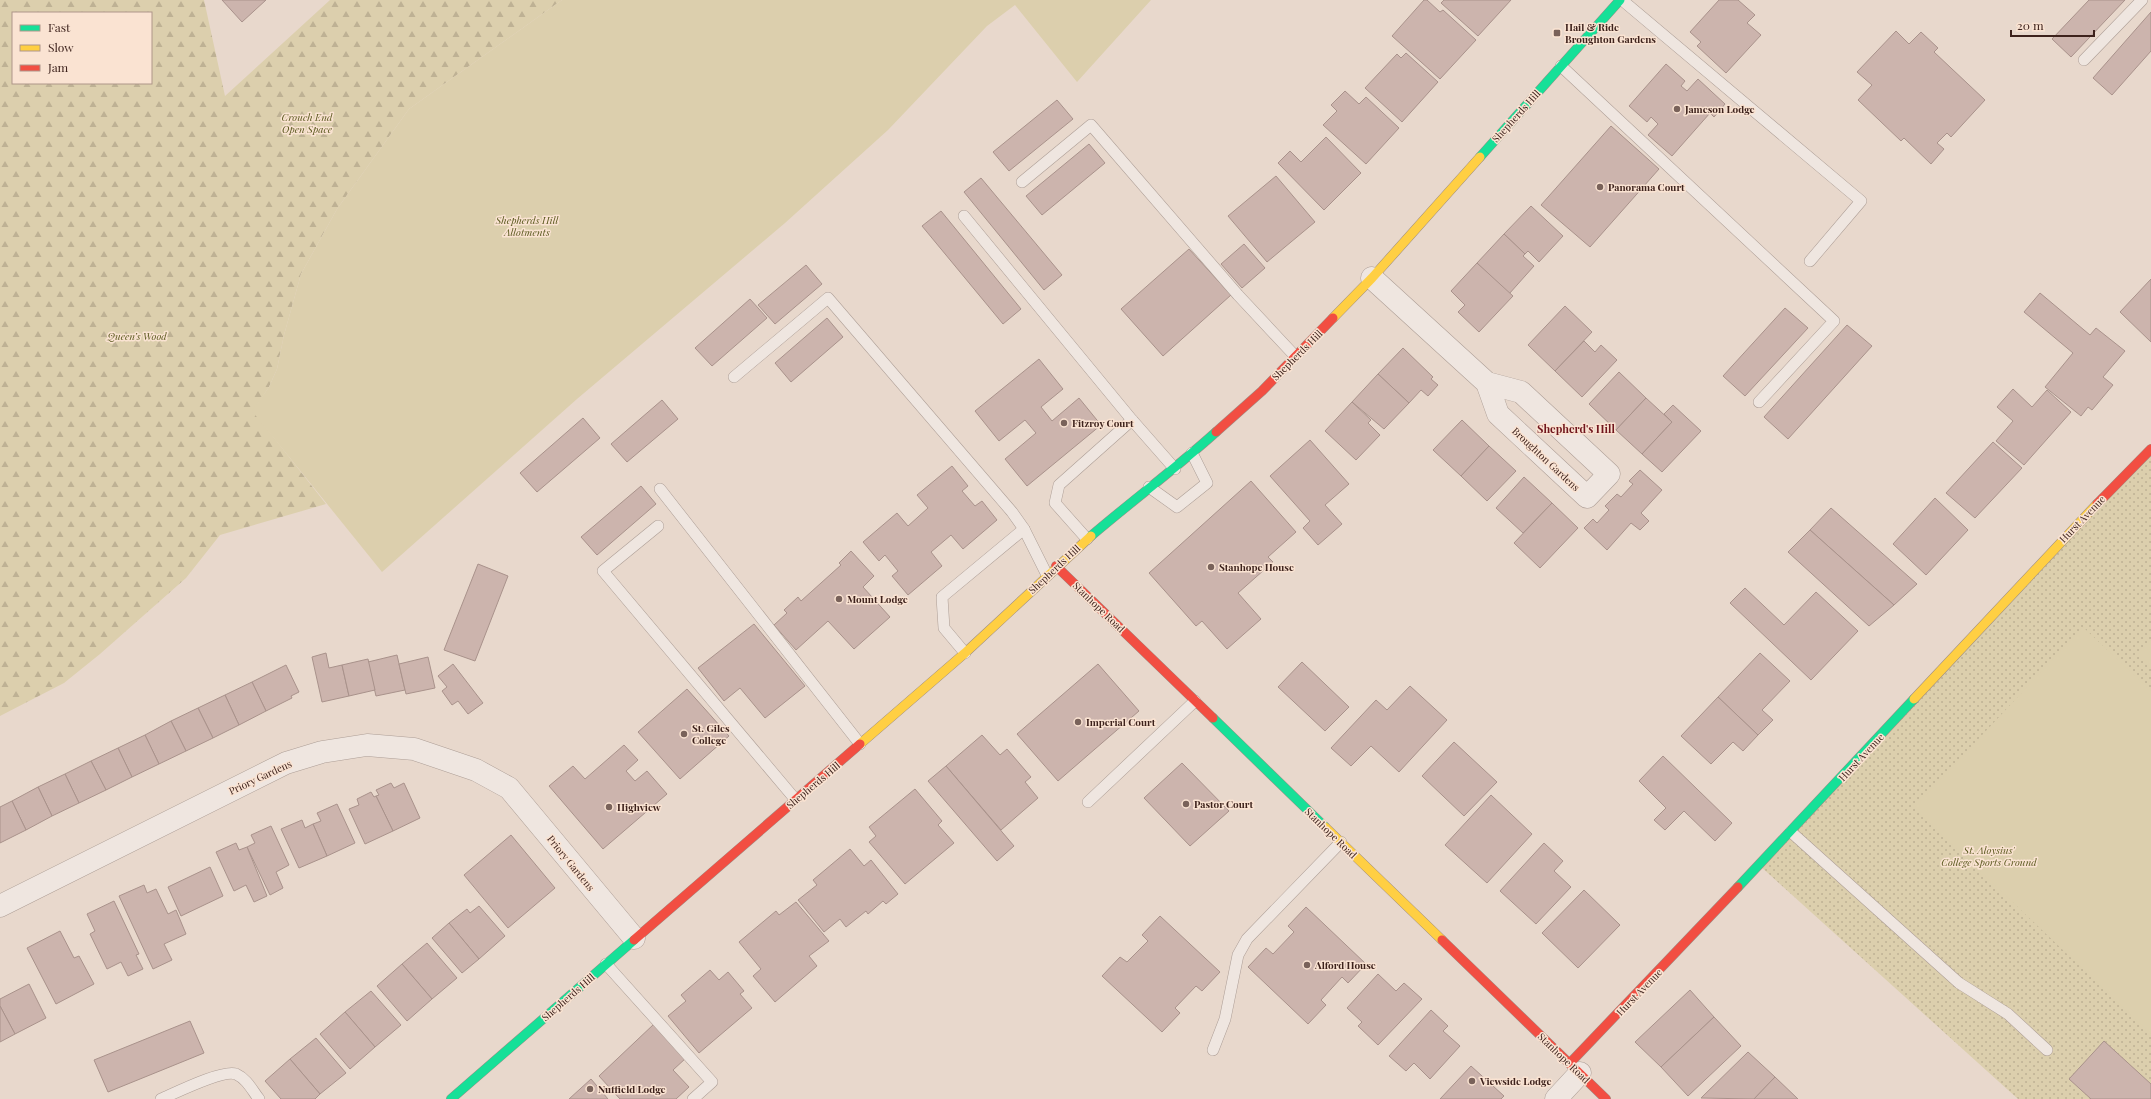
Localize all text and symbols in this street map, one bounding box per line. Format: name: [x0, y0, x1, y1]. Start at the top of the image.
legend: [12, 12, 152, 84]
scale bar: [2011, 12, 2094, 38]
text: 20 m: [2017, 17, 2044, 33]
text: Fast: [48, 19, 71, 35]
place label: Hail & Ride Broughton Gardens: [1565, 20, 1656, 46]
marker: Hail & Ride Broughton Gardens: [1552, 28, 1562, 38]
text: Slow: [48, 39, 74, 55]
text: Jam: [47, 59, 69, 75]
street label: Shepherds Hill: [1489, 87, 1543, 145]
place label: Jameson Lodge: [1684, 102, 1755, 116]
marker: Jameson Lodge: [1672, 104, 1682, 114]
park label: Crouch End Open Space: [282, 110, 333, 136]
place label: Panorama Court: [1608, 180, 1685, 194]
marker: Panorama Court: [1595, 182, 1605, 192]
park label: Shepherds Hill Allotments: [495, 213, 559, 239]
street label: Shepherds Hill: [1269, 327, 1325, 383]
park label: Queen’s Wood: [106, 329, 167, 343]
place label: Fitzroy Court: [1072, 416, 1134, 430]
marker: Fitzroy Court: [1059, 418, 1069, 428]
district label: Shepherd's Hill: [1537, 421, 1616, 436]
street label: Broughton Gardens: [1509, 424, 1583, 494]
street label: Hurst Avenue: [2056, 492, 2108, 546]
street label: Shepherds Hill: [1025, 541, 1083, 597]
place label: Stanhope House: [1219, 560, 1294, 574]
marker: Stanhope House: [1206, 562, 1216, 572]
street label: Stanhope Road: [1070, 579, 1128, 636]
place label: Mount Lodge: [847, 592, 908, 606]
marker: Mount Lodge: [834, 594, 844, 604]
place label: Imperial Court: [1086, 715, 1156, 729]
marker: Imperial Court: [1073, 717, 1083, 727]
place label: St. Giles College: [692, 721, 730, 747]
marker: St. Giles College: [679, 729, 689, 739]
street label: Hurst Avenue: [1835, 730, 1887, 784]
street label: Priory Gardens: [226, 756, 294, 798]
street label: Shepherds Hill: [783, 758, 843, 812]
place label: Pastor Court: [1194, 797, 1253, 811]
marker: Pastor Court: [1181, 799, 1191, 809]
place label: Highview: [617, 800, 661, 814]
marker: Highview: [604, 802, 614, 812]
street label: Stanhope Road: [1302, 805, 1360, 862]
street label: Priory Gardens: [544, 832, 598, 894]
park label: St. Aloysius' College Sports Ground: [1941, 843, 2037, 869]
place label: Alford House: [1314, 958, 1376, 972]
marker: Alford House: [1302, 960, 1312, 970]
street label: Hurst Avenue: [1613, 965, 1665, 1019]
street label: Shepherds Hill: [538, 970, 598, 1024]
street label: Stanhope Road: [1535, 1030, 1593, 1087]
place label: Viewside Lodge: [1479, 1074, 1552, 1088]
marker: Viewside Lodge: [1467, 1076, 1477, 1086]
place label: Nuffield Lodge: [598, 1082, 666, 1096]
marker: Nuffield Lodge: [585, 1084, 595, 1094]

